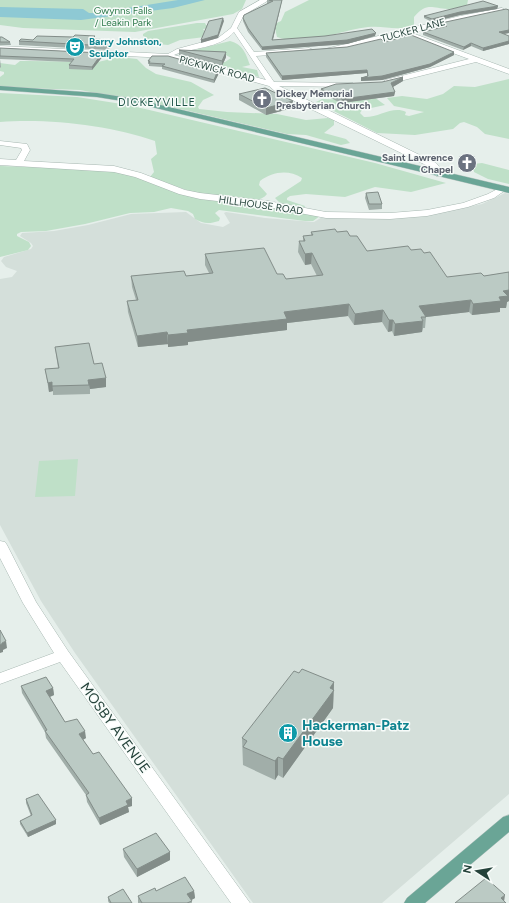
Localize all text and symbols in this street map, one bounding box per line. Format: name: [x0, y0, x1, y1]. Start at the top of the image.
park label: Gwynns Falls / Leakin Park: [94, 4, 153, 29]
street label: TUCKER LANE: [379, 15, 447, 45]
place label: Barry Johnston, Sculptor: [89, 35, 162, 60]
theatre icon: Barry Johnston, Sculptor: [64, 36, 86, 58]
street label: PICKWICK ROAD: [178, 53, 256, 85]
place label: Dickey Memorial Presbyterian Church: [276, 87, 371, 112]
church icon: Dickey Memorial Presbyterian Church: [251, 88, 273, 110]
district label: DICKEYVILLE: [118, 96, 196, 109]
place label: Saint Lawrence Chapel: [382, 151, 453, 176]
church icon: Saint Lawrence Chapel: [456, 152, 478, 174]
street label: HILLHOUSE ROAD: [218, 193, 304, 217]
street label: MOSBY AVENUE: [76, 679, 154, 777]
place label: Hackerman-Patz House: [302, 717, 410, 750]
building icon: Hackerman-Patz House: [277, 722, 299, 744]
north arrow: [457, 851, 497, 891]
text: N: [460, 864, 475, 875]

